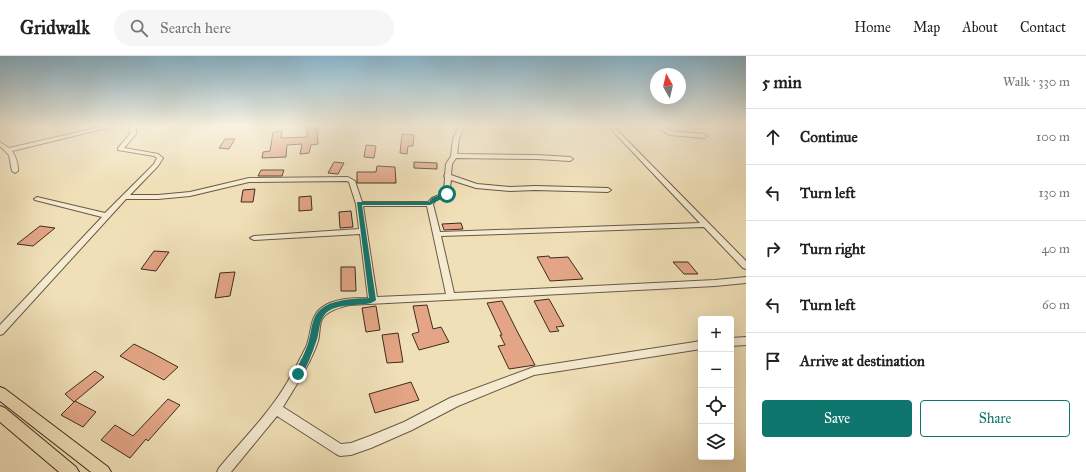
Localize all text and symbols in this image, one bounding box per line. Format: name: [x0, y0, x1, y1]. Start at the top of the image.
search box: [114, 10, 394, 46]
text: Gridwalk: [20, 16, 90, 39]
icon: search: [128, 17, 150, 39]
text: Search here: [160, 19, 231, 37]
text: Home: [854, 19, 891, 36]
text: Map: [913, 19, 940, 36]
text: About: [962, 19, 998, 36]
text: Contact: [1020, 19, 1066, 36]
north arrow: [650, 68, 686, 104]
text: 5 min: [762, 72, 802, 93]
text: Walk · 330 m: [1003, 74, 1070, 90]
icon: ahead: [762, 126, 784, 148]
text: Continue: [800, 128, 858, 146]
text: 100 m: [1036, 129, 1070, 145]
icon: left: [762, 182, 784, 204]
text: Turn left: [800, 184, 856, 202]
route start: [438, 185, 456, 203]
text: 130 m: [1038, 185, 1070, 201]
icon: right: [762, 238, 784, 260]
text: Turn right: [800, 240, 865, 258]
text: 40 m: [1041, 241, 1070, 257]
icon: left: [762, 294, 784, 316]
text: Turn left: [800, 296, 856, 314]
text: 60 m: [1042, 297, 1070, 313]
map controls: [698, 316, 734, 460]
button: +: [698, 316, 734, 352]
icon: arrive: [762, 350, 784, 372]
button: −: [698, 352, 734, 388]
text: Arrive at destination: [800, 352, 925, 370]
route end: [289, 365, 307, 383]
button: locate: [698, 388, 734, 424]
button: Save: [762, 400, 912, 437]
button: Share: [920, 400, 1070, 437]
button: layers: [698, 424, 734, 460]

